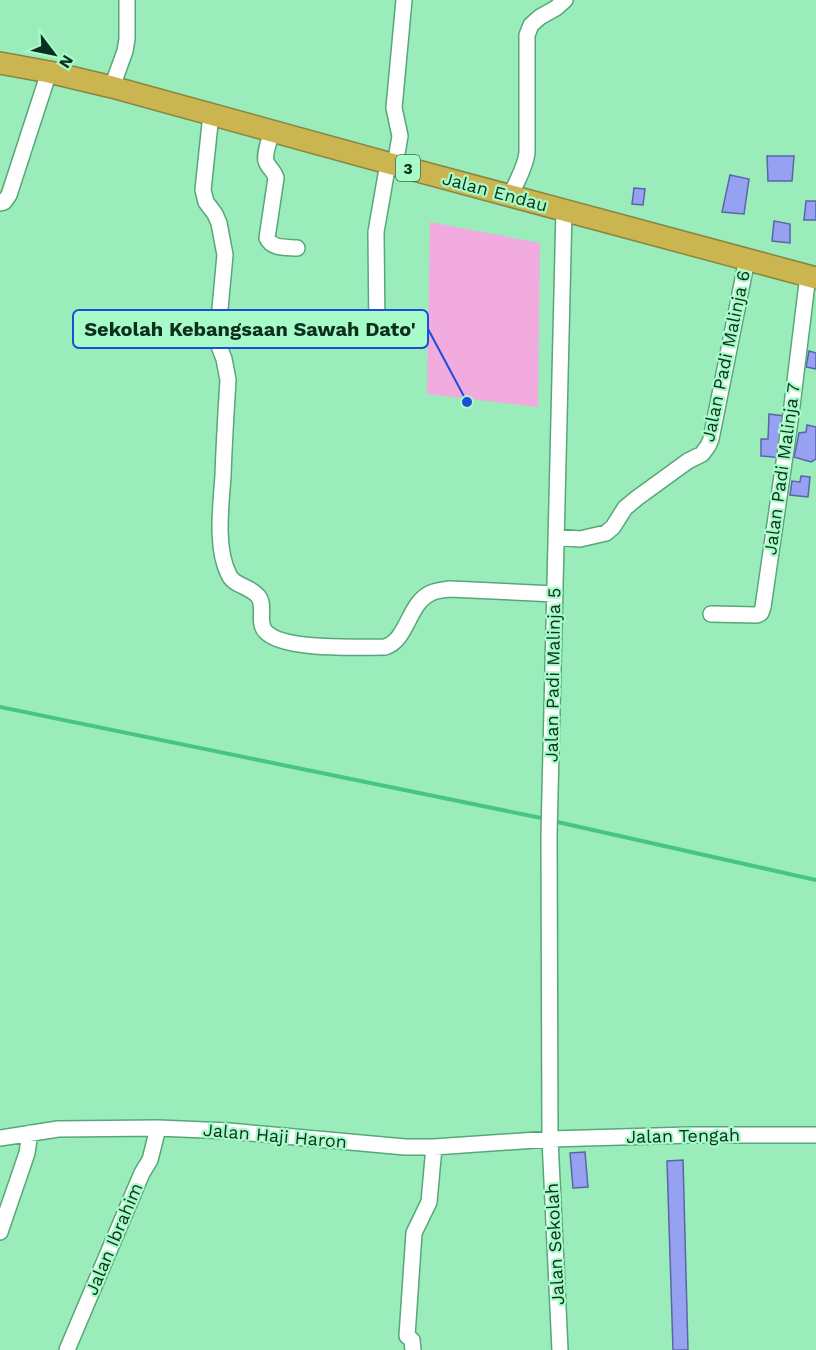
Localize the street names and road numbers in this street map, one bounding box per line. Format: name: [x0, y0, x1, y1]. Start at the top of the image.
road number: 3: [396, 155, 420, 181]
street label: Jalan Endau: [440, 167, 550, 216]
street label: Jalan Padi Malinja 6: [697, 268, 754, 444]
street label: Jalan Padi Malinja 7: [759, 382, 804, 556]
street label: Jalan Padi Malinja 5: [540, 588, 565, 762]
street label: Jalan Haji Haron: [202, 1119, 348, 1152]
street label: Jalan Tengah: [626, 1124, 740, 1147]
street label: Jalan Ibrahim: [80, 1180, 147, 1298]
street label: Jalan Sekolah: [541, 1182, 568, 1306]

